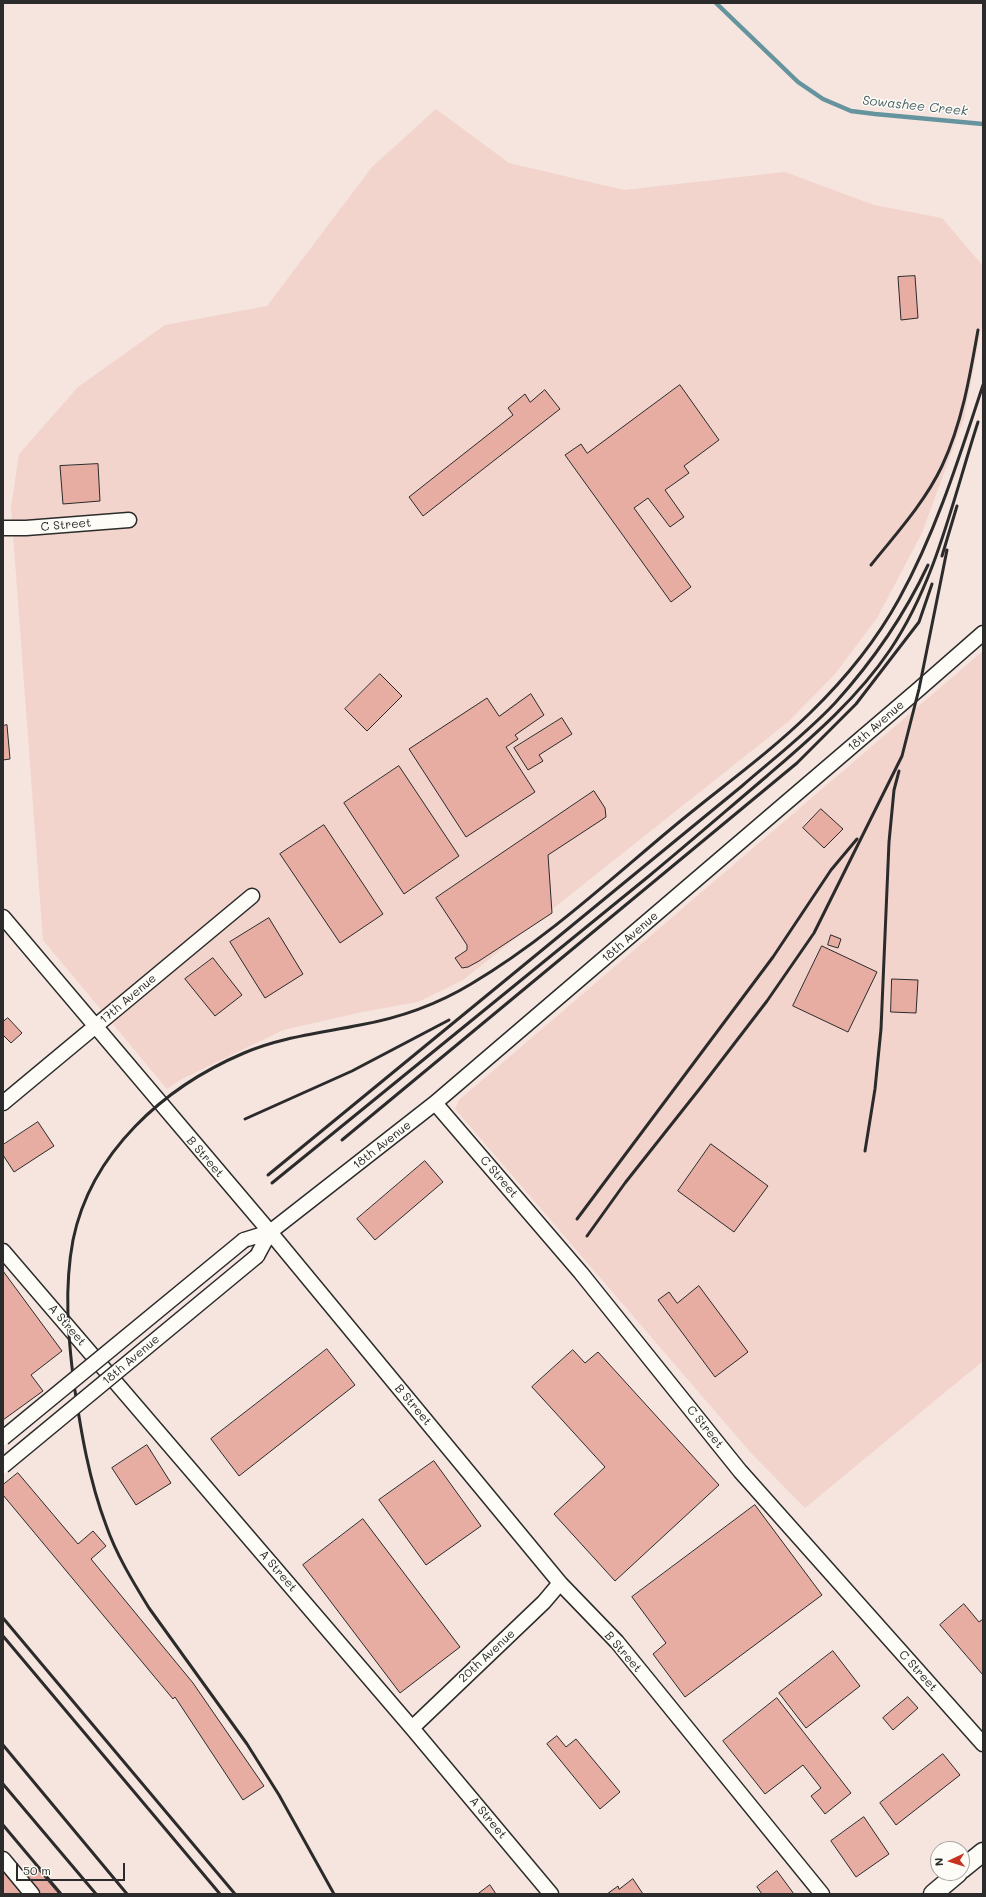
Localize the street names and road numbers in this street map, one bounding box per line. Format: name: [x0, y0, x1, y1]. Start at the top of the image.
street label: C Street: [40, 516, 92, 534]
street label: 18th Avenue: [845, 698, 907, 754]
street label: 18th Avenue: [599, 909, 661, 965]
street label: 17th Avenue: [97, 971, 159, 1027]
street label: 18th Avenue: [350, 1118, 414, 1172]
street label: B Street: [183, 1134, 227, 1180]
street label: C Street: [477, 1153, 521, 1201]
street label: A Street: [45, 1301, 89, 1349]
street label: 18th Avenue: [100, 1332, 162, 1388]
street label: B Street: [392, 1381, 434, 1429]
street label: C Street: [683, 1403, 727, 1451]
street label: A Street: [256, 1547, 300, 1595]
street label: 20th Avenue: [456, 1626, 518, 1686]
street label: B Street: [601, 1629, 645, 1675]
street label: C Street: [896, 1647, 940, 1695]
street label: A Street: [466, 1794, 510, 1842]

